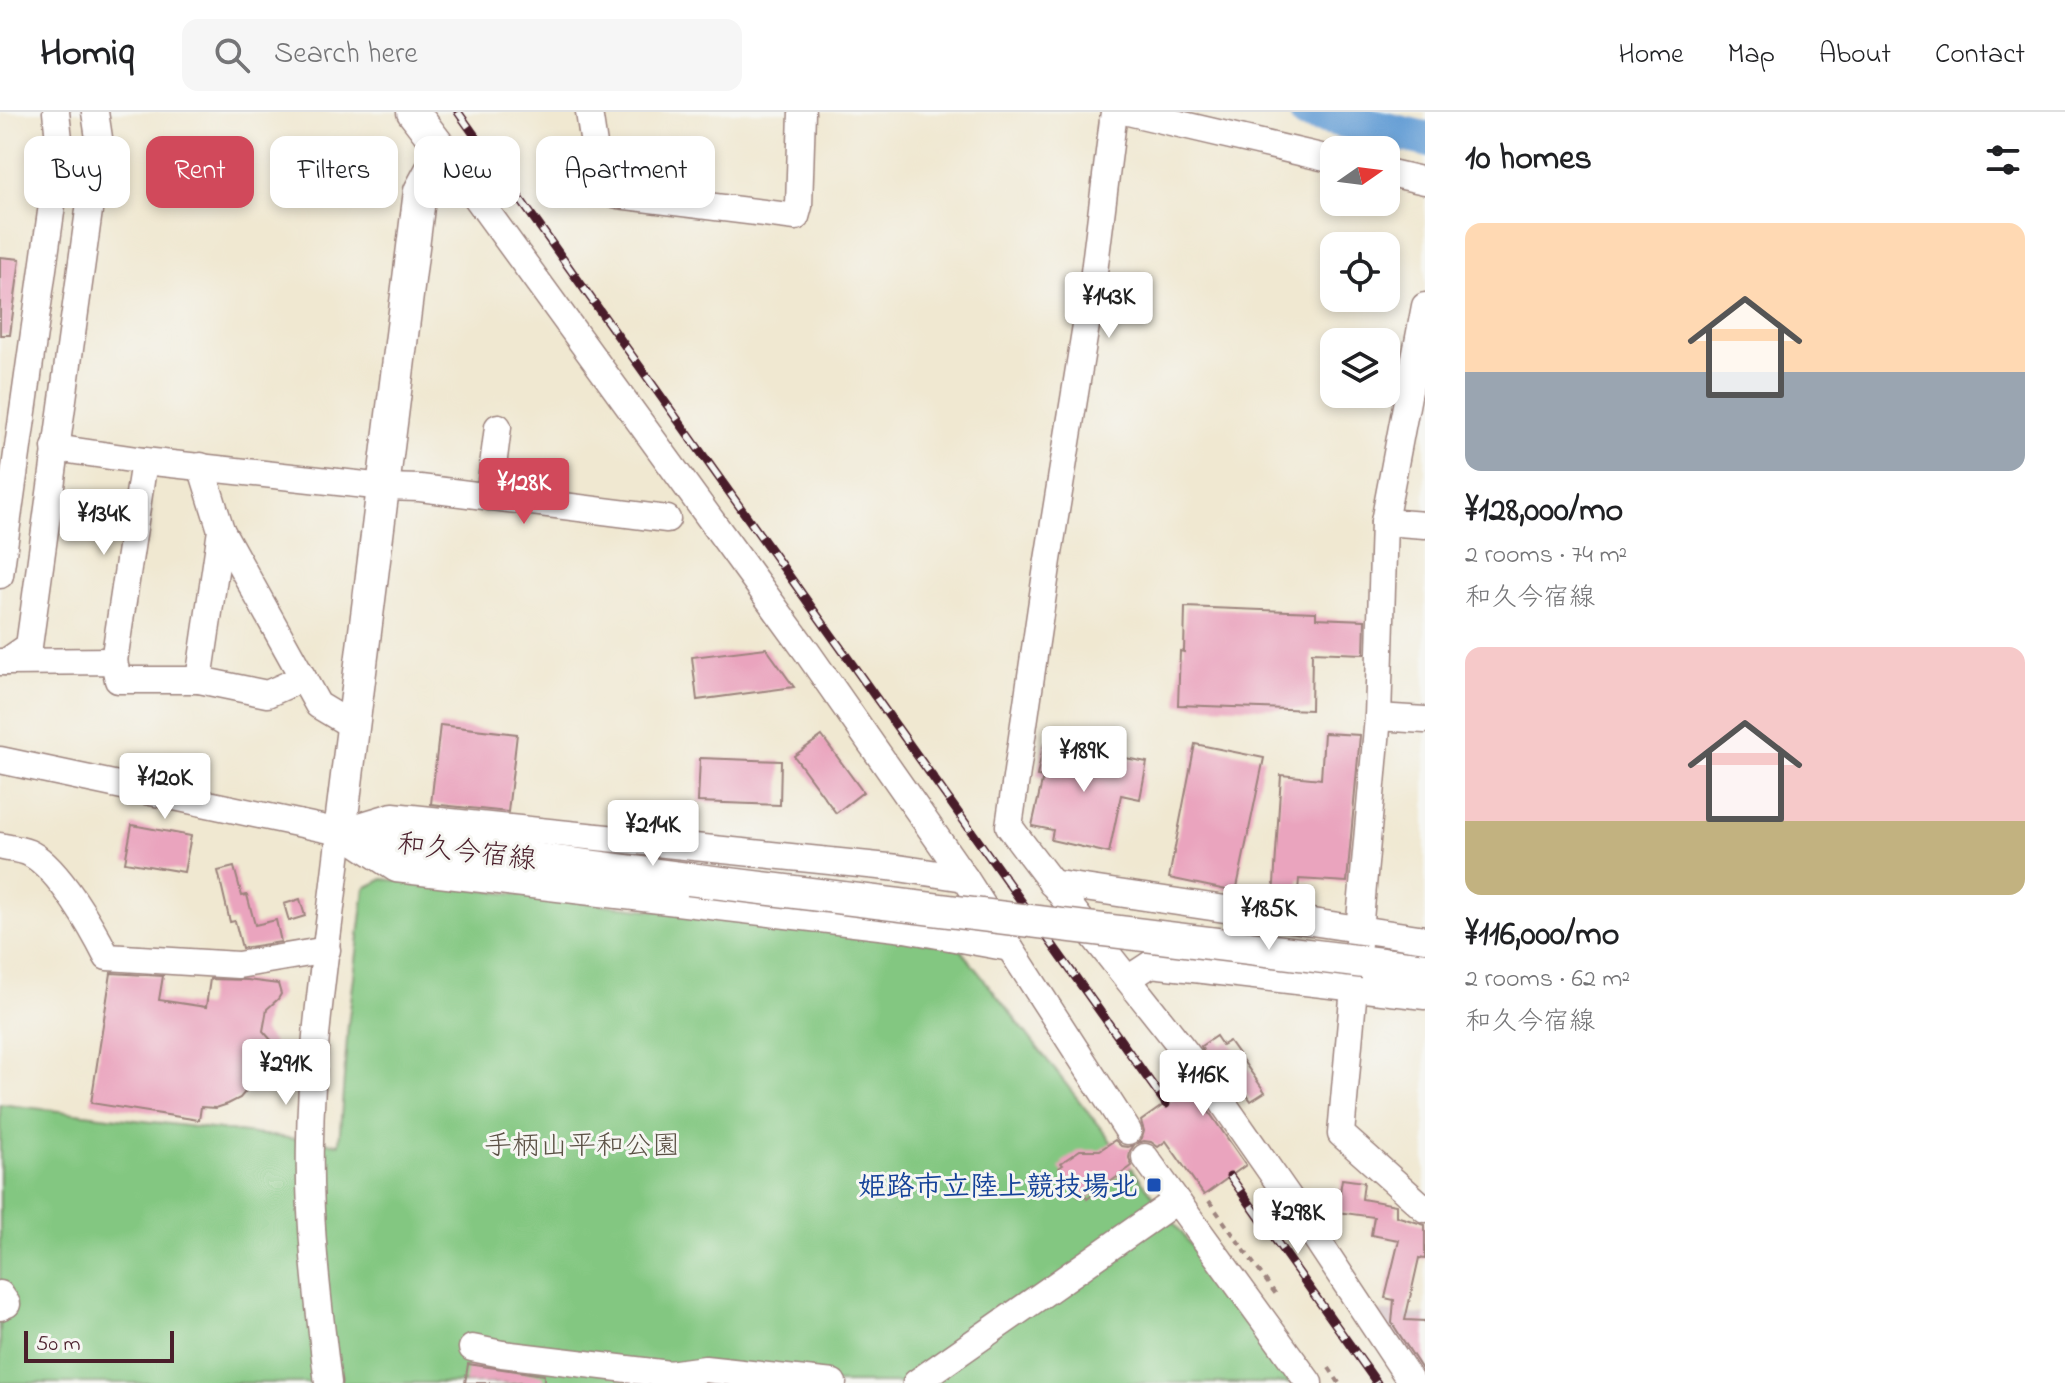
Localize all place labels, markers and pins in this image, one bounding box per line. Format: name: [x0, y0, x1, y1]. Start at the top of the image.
pin: ¥143K: [1053, 272, 1165, 340]
pin: ¥128K: [468, 458, 580, 526]
pin: ¥134K: [48, 489, 160, 557]
pin: ¥189K: [1028, 726, 1140, 794]
pin: ¥120K: [109, 753, 221, 821]
pin: ¥214K: [597, 800, 709, 868]
pin: ¥185K: [1213, 884, 1325, 952]
pin: ¥291K: [230, 1039, 342, 1107]
pin: ¥116K: [1147, 1050, 1259, 1118]
place label: 姫路市立陸上競技場北: [858, 1168, 1138, 1209]
marker: 姫路市立陸上競技場北: [1145, 1176, 1163, 1194]
pin: ¥298K: [1242, 1188, 1354, 1256]

